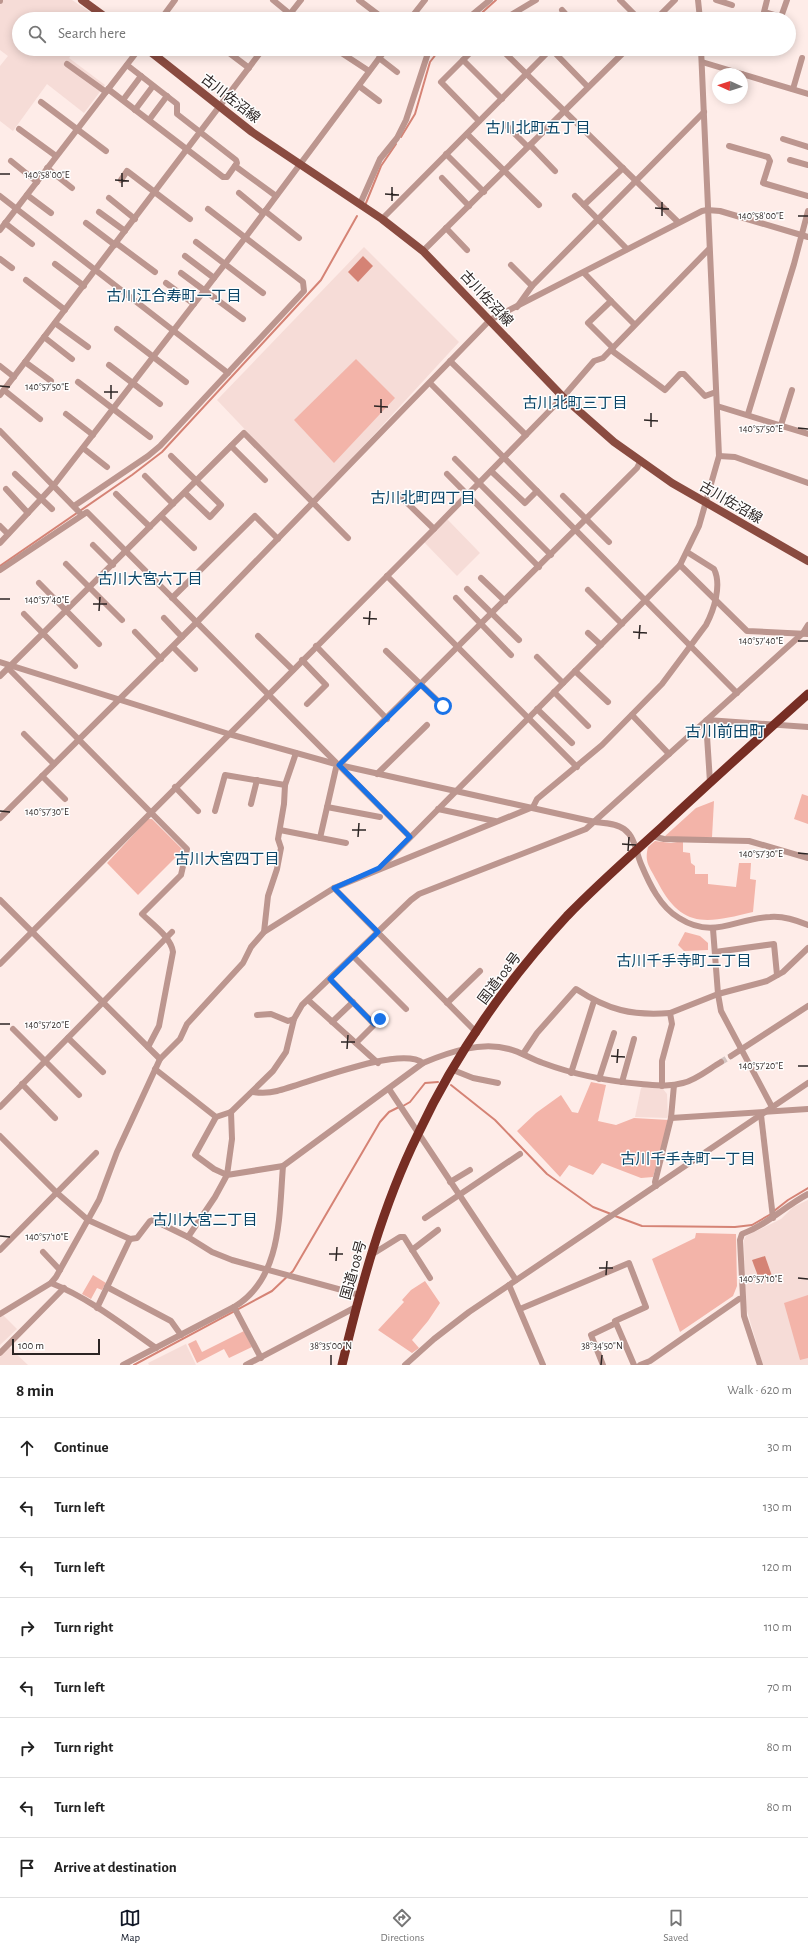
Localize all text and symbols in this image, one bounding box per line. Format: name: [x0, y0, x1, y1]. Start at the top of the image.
search box: [12, 12, 796, 56]
icon: search: [26, 23, 48, 45]
text: Search here: [58, 26, 126, 41]
north arrow: [712, 68, 748, 104]
street label: 古川佐沼線: [198, 71, 263, 126]
district label: 古川北町五丁目: [485, 119, 591, 136]
text: 140°58'00"E: [24, 170, 70, 180]
text: 140°58'00"E: [738, 211, 784, 221]
street label: 古川佐沼線: [457, 268, 516, 329]
district label: 古川江合寿町一丁目: [106, 288, 242, 304]
text: 140°57'50"E: [25, 382, 69, 392]
district label: 古川北町三丁目: [522, 394, 628, 411]
text: 140°57'50"E: [739, 424, 783, 434]
street label: 古川佐沼線: [697, 478, 765, 526]
district label: 古川北町四丁目: [370, 489, 476, 506]
district label: 古川大宮六丁目: [97, 571, 203, 587]
text: 140°57'40"E: [25, 595, 69, 605]
text: 140°57'40"E: [739, 636, 783, 646]
route start: [434, 697, 452, 715]
district label: 古川前田町: [685, 723, 765, 740]
text: 140°57'30"E: [25, 807, 69, 817]
text: 140°57'30"E: [739, 849, 783, 859]
district label: 古川大宮四丁目: [174, 851, 280, 867]
street label: 国道108号: [475, 949, 524, 1007]
district label: 古川千手寺町二丁目: [616, 953, 752, 969]
route end: [371, 1010, 389, 1028]
text: 140°57'20"E: [25, 1020, 69, 1030]
text: 140°57'20"E: [739, 1061, 783, 1071]
district label: 古川千手寺町一丁目: [620, 1151, 756, 1167]
district label: 古川大宮二丁目: [152, 1212, 258, 1228]
text: 140°57'10"E: [26, 1232, 69, 1242]
street label: 国道108号: [338, 1239, 369, 1301]
text: 140°57'10"E: [740, 1274, 783, 1284]
scale bar: [12, 1337, 100, 1356]
text: 100 m: [18, 1340, 44, 1351]
text: 38°35'00"N: [310, 1341, 352, 1351]
text: 38°34'50"N: [581, 1341, 623, 1351]
text: 8 min: [16, 1382, 54, 1399]
text: Walk · 620 m: [727, 1384, 792, 1397]
icon: ahead: [16, 1437, 38, 1459]
text: Continue: [54, 1440, 109, 1455]
text: 30 m: [767, 1441, 792, 1454]
icon: left: [16, 1497, 38, 1519]
text: Turn left: [54, 1500, 105, 1515]
text: 130 m: [763, 1501, 792, 1514]
icon: left: [16, 1557, 38, 1579]
text: Turn left: [54, 1560, 105, 1575]
text: 120 m: [762, 1561, 792, 1574]
icon: right: [16, 1617, 38, 1639]
text: Turn right: [54, 1620, 113, 1635]
text: 110 m: [764, 1621, 792, 1634]
icon: left: [16, 1677, 38, 1699]
text: Turn left: [54, 1680, 105, 1695]
text: 70 m: [767, 1681, 792, 1694]
icon: right: [16, 1737, 38, 1759]
text: Turn right: [54, 1740, 113, 1755]
text: 80 m: [766, 1741, 792, 1754]
icon: left: [16, 1797, 38, 1819]
text: Turn left: [54, 1800, 105, 1815]
text: 80 m: [766, 1801, 792, 1814]
icon: arrive: [16, 1857, 38, 1879]
text: Arrive at destination: [54, 1860, 177, 1875]
tab: Map: [119, 1907, 141, 1944]
tab: Directions: [380, 1907, 424, 1944]
tab: Saved: [663, 1907, 688, 1944]

